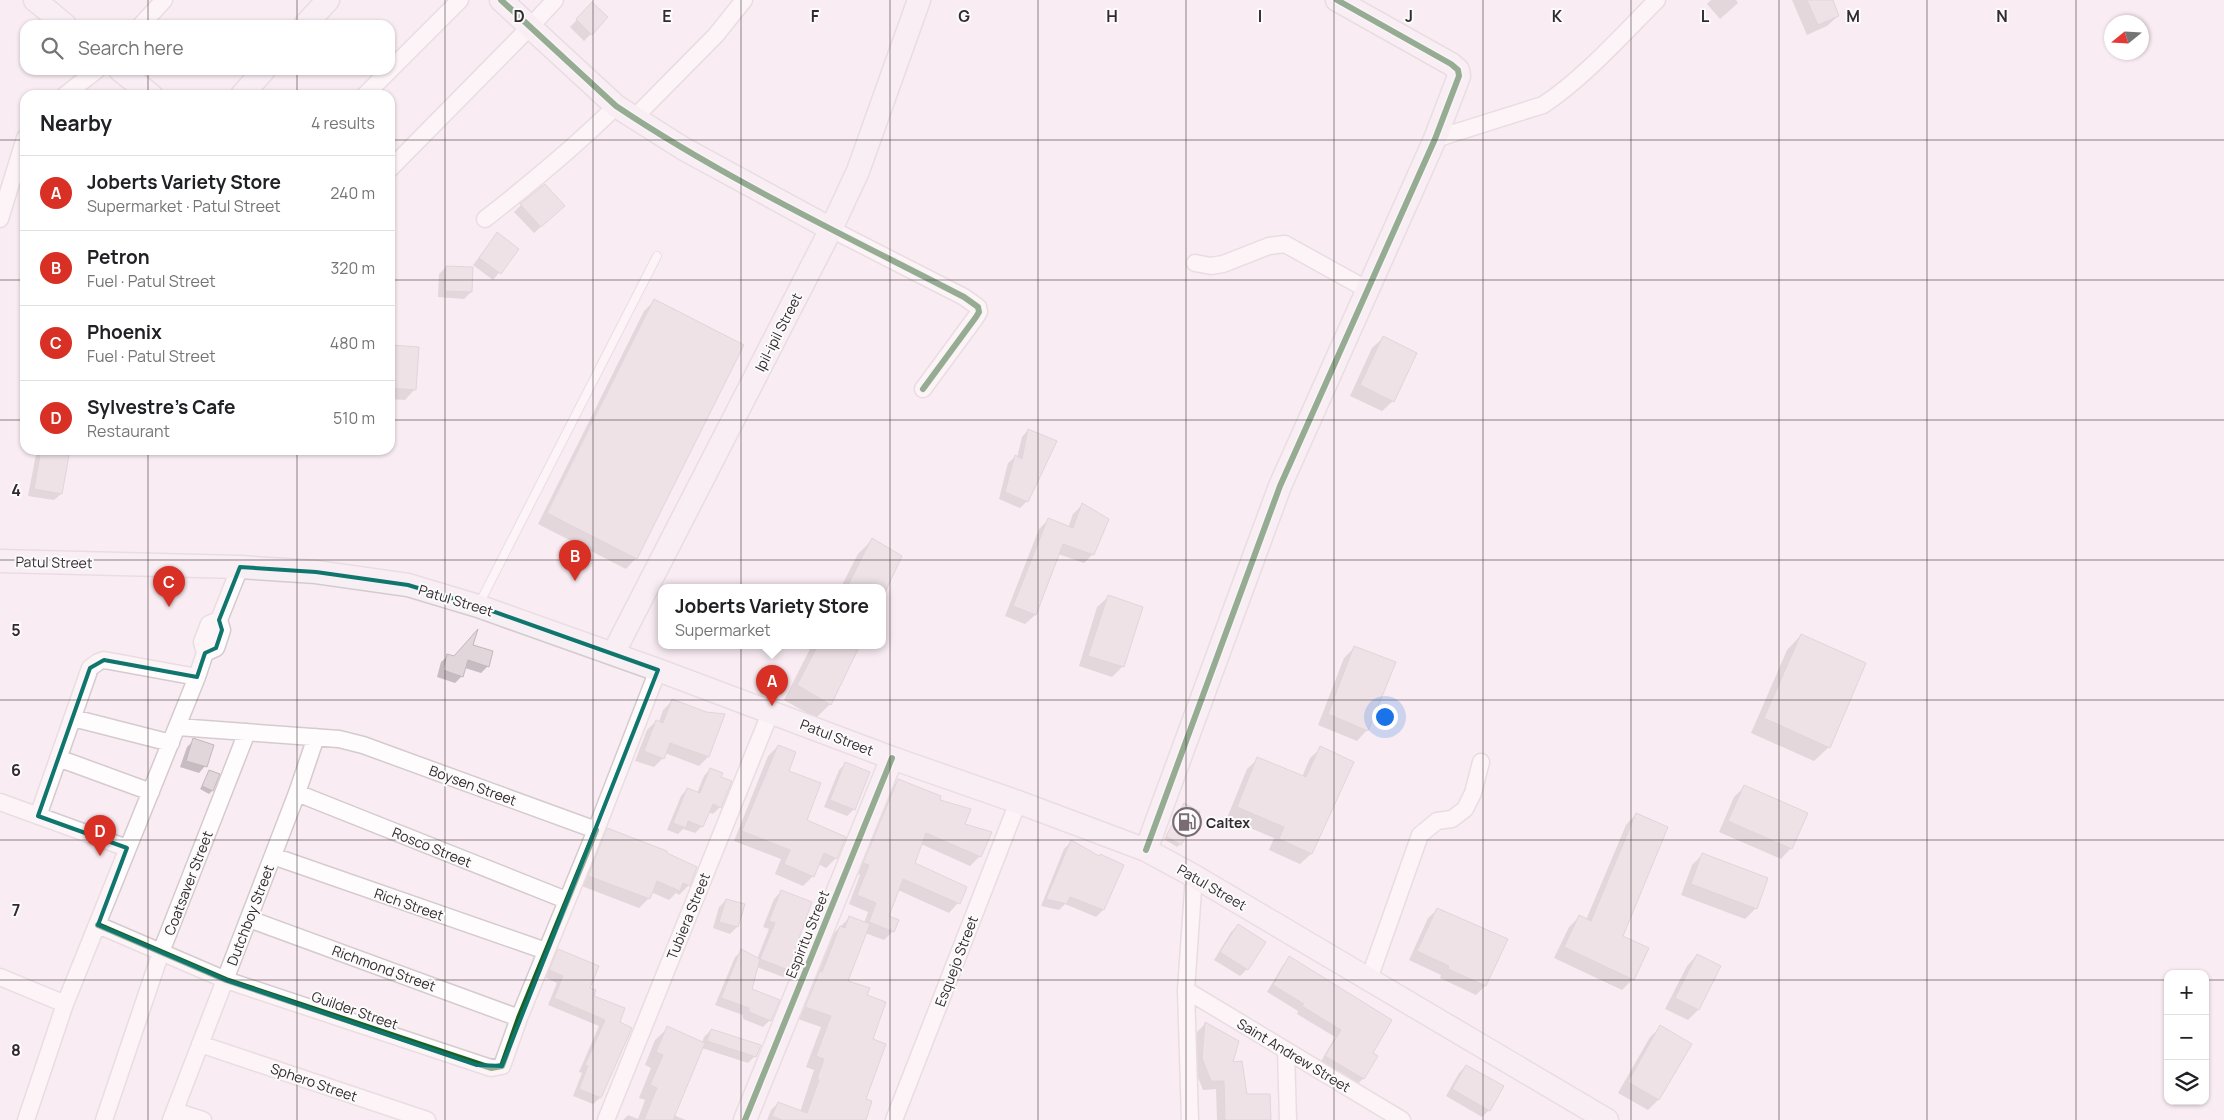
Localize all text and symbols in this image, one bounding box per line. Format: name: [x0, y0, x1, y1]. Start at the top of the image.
text: D: [513, 5, 525, 27]
text: E: [662, 5, 672, 27]
text: F: [811, 5, 820, 27]
text: G: [958, 5, 970, 27]
text: H: [1106, 5, 1118, 27]
text: I: [1258, 5, 1262, 27]
text: J: [1405, 5, 1413, 27]
text: K: [1552, 5, 1563, 27]
text: L: [1701, 5, 1710, 27]
text: M: [1846, 5, 1860, 27]
text: N: [1996, 5, 2008, 27]
north arrow: [2104, 15, 2149, 60]
search box: [20, 20, 395, 75]
icon: search: [38, 34, 66, 62]
text: Search here: [78, 35, 184, 61]
text: Nearby: [40, 109, 112, 137]
text: 4 results: [311, 112, 375, 134]
text: Joberts Variety Store: [87, 169, 281, 195]
text: A: [51, 182, 61, 204]
text: 240 m: [330, 182, 375, 204]
text: Supermarket · Patul Street: [87, 195, 281, 217]
text: Petron: [87, 244, 150, 270]
text: B: [51, 257, 61, 279]
text: 320 m: [331, 257, 375, 279]
text: Fuel · Patul Street: [87, 270, 216, 292]
street label: Ipil-ipil Street: [750, 289, 806, 375]
text: Phoenix: [87, 319, 162, 345]
text: C: [50, 332, 62, 354]
text: 480 m: [330, 332, 375, 354]
text: Fuel · Patul Street: [87, 345, 216, 367]
text: Sylvestre's Cafe: [87, 394, 235, 420]
text: D: [50, 407, 62, 429]
text: 510 m: [333, 407, 375, 429]
text: Restaurant: [87, 420, 170, 442]
text: 4: [11, 479, 21, 501]
pin: B: [559, 540, 591, 581]
street label: Patul Street: [15, 552, 93, 572]
pin: C: [153, 566, 185, 607]
street label: Patul Street: [416, 580, 496, 620]
popup: [658, 584, 886, 649]
text: Joberts Variety Store: [675, 593, 869, 619]
text: 5: [11, 619, 21, 641]
text: Supermarket: [675, 619, 771, 641]
pin: A: [756, 665, 788, 706]
your location: [1372, 704, 1398, 730]
street label: Patul Street: [798, 714, 877, 760]
text: 6: [11, 759, 21, 781]
street label: Boysen Street: [427, 760, 520, 810]
fuel station icon: Caltex: [1172, 807, 1202, 837]
place label: Caltex: [1206, 813, 1250, 832]
pin: D: [84, 815, 116, 856]
street label: Rosco Street: [389, 822, 475, 872]
street label: Coatsaver Street: [159, 828, 217, 938]
street label: Patul Street: [1174, 860, 1250, 915]
street label: Dutchboy Street: [222, 861, 278, 968]
street label: Tubiera Street: [662, 869, 714, 962]
street label: Rich Street: [372, 883, 447, 925]
street label: Espiritu Street: [781, 887, 833, 981]
text: 7: [12, 899, 20, 921]
street label: Esquejo Street: [930, 913, 982, 1009]
street label: Richmond Street: [330, 940, 439, 996]
map controls: [2164, 970, 2209, 1105]
button: +: [2164, 970, 2209, 1015]
street label: Guilder Street: [309, 986, 401, 1034]
street label: Saint Andrew Street: [1234, 1014, 1355, 1097]
button: −: [2164, 1015, 2209, 1060]
text: 8: [11, 1039, 21, 1061]
street label: Sphero Street: [268, 1058, 360, 1106]
button: layers: [2164, 1060, 2209, 1105]

